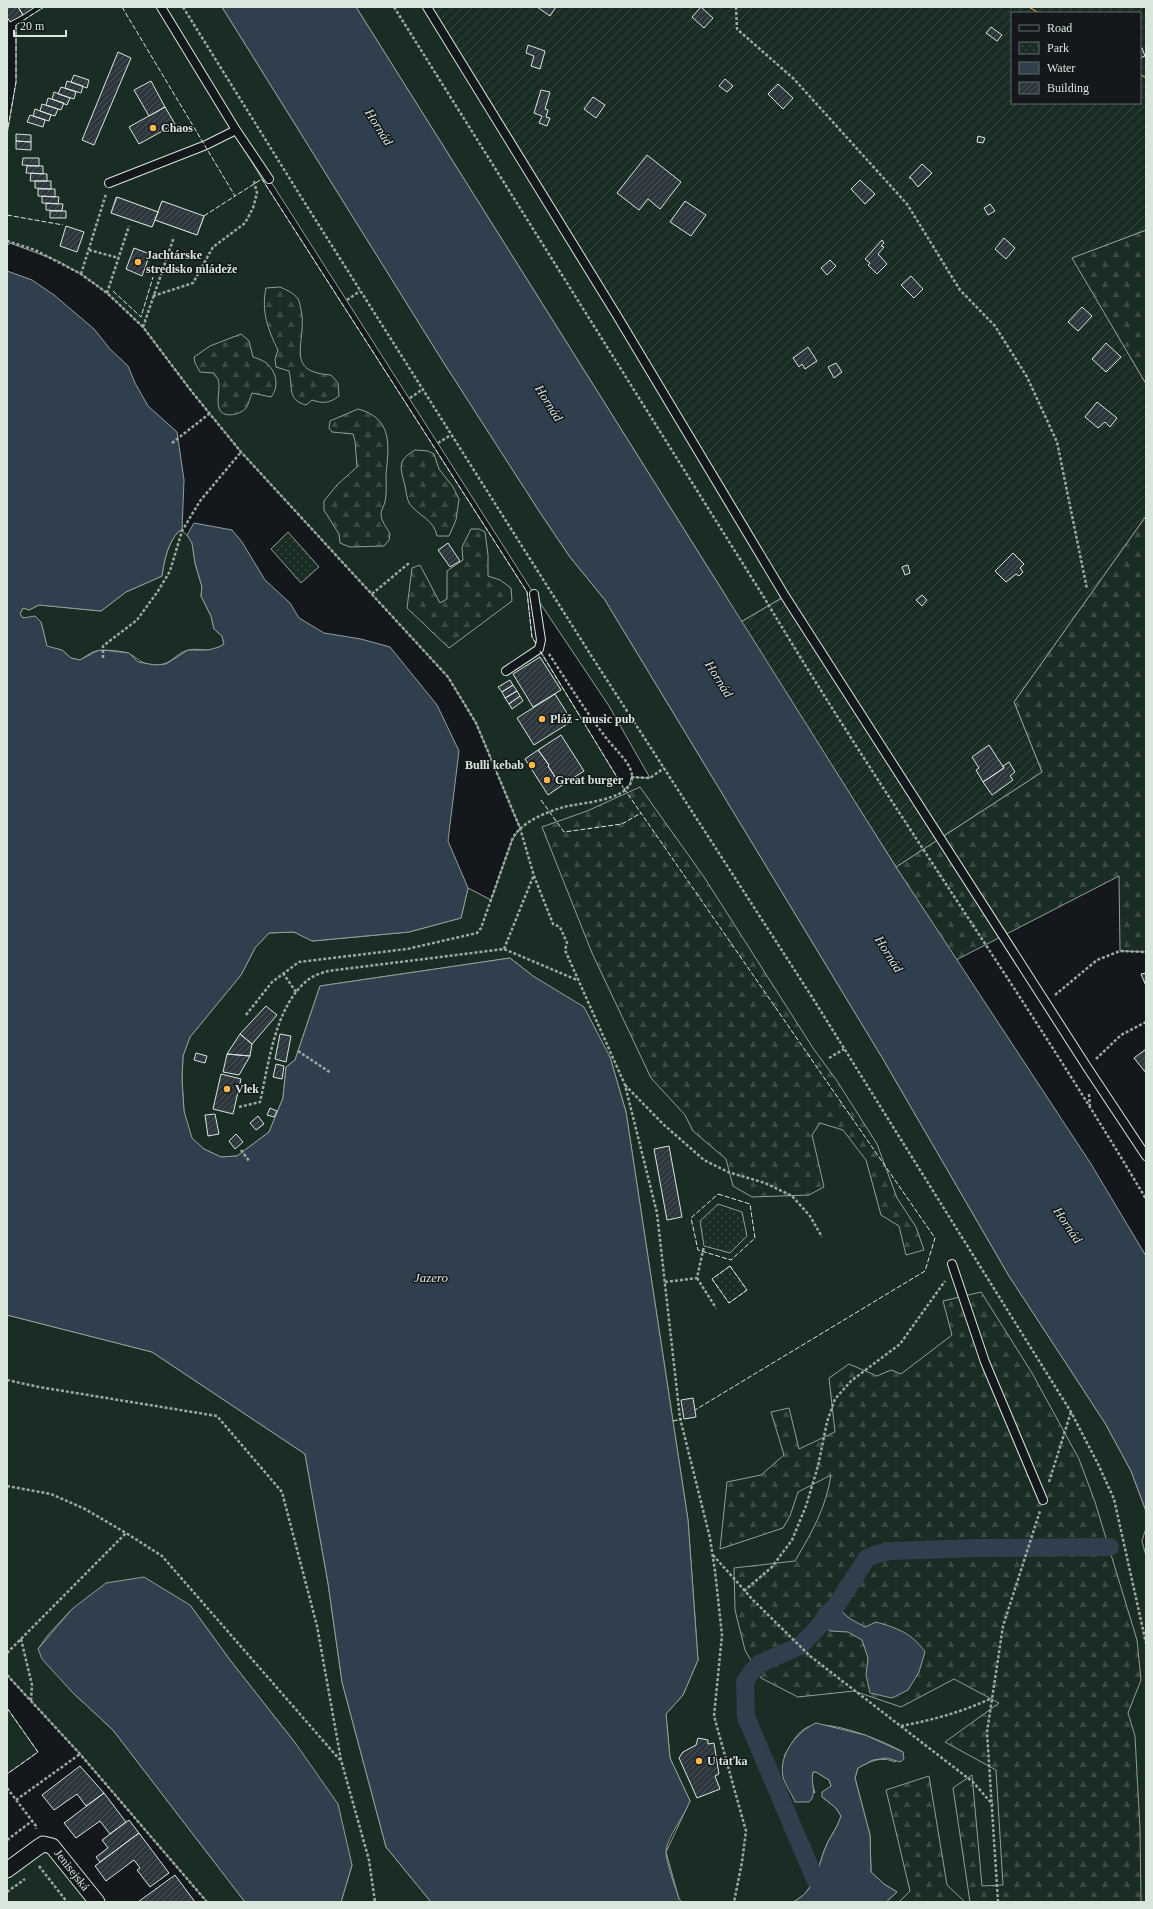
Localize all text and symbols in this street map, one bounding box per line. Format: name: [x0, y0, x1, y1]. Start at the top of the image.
scale bar: [14, 12, 66, 38]
legend: [1011, 12, 1141, 104]
text: 20 m: [20, 19, 45, 33]
text: Road: [1047, 21, 1072, 35]
text: Park: [1047, 41, 1069, 55]
text: Water: [1047, 61, 1075, 75]
text: Building: [1047, 81, 1089, 95]
water label: Hornád: [361, 105, 396, 149]
place label: Chaos: [161, 121, 193, 135]
marker: Chaos: [148, 123, 158, 133]
place label: Jachtárske stredisko mládeže: [146, 248, 238, 276]
marker: Jachtárske stredisko mládeže: [133, 257, 143, 267]
water label: Hornád: [531, 381, 566, 425]
water label: Hornád: [701, 657, 736, 701]
place label: Pláž - music pub: [550, 712, 635, 726]
marker: Pláž - music pub: [537, 714, 547, 724]
place label: Bulli kebab: [465, 758, 524, 772]
marker: Bulli kebab: [527, 760, 537, 770]
place label: Great burger: [555, 773, 624, 787]
marker: Great burger: [542, 775, 552, 785]
water label: Hornád: [871, 932, 906, 976]
place label: Vlek: [235, 1082, 259, 1096]
marker: Vlek: [222, 1084, 232, 1094]
water label: Hornád: [1050, 1203, 1086, 1246]
water label: Jazero: [414, 1270, 449, 1285]
place label: U taťka: [707, 1754, 748, 1768]
marker: U taťka: [694, 1756, 704, 1766]
street label: Jenisejská: [52, 1847, 93, 1894]

